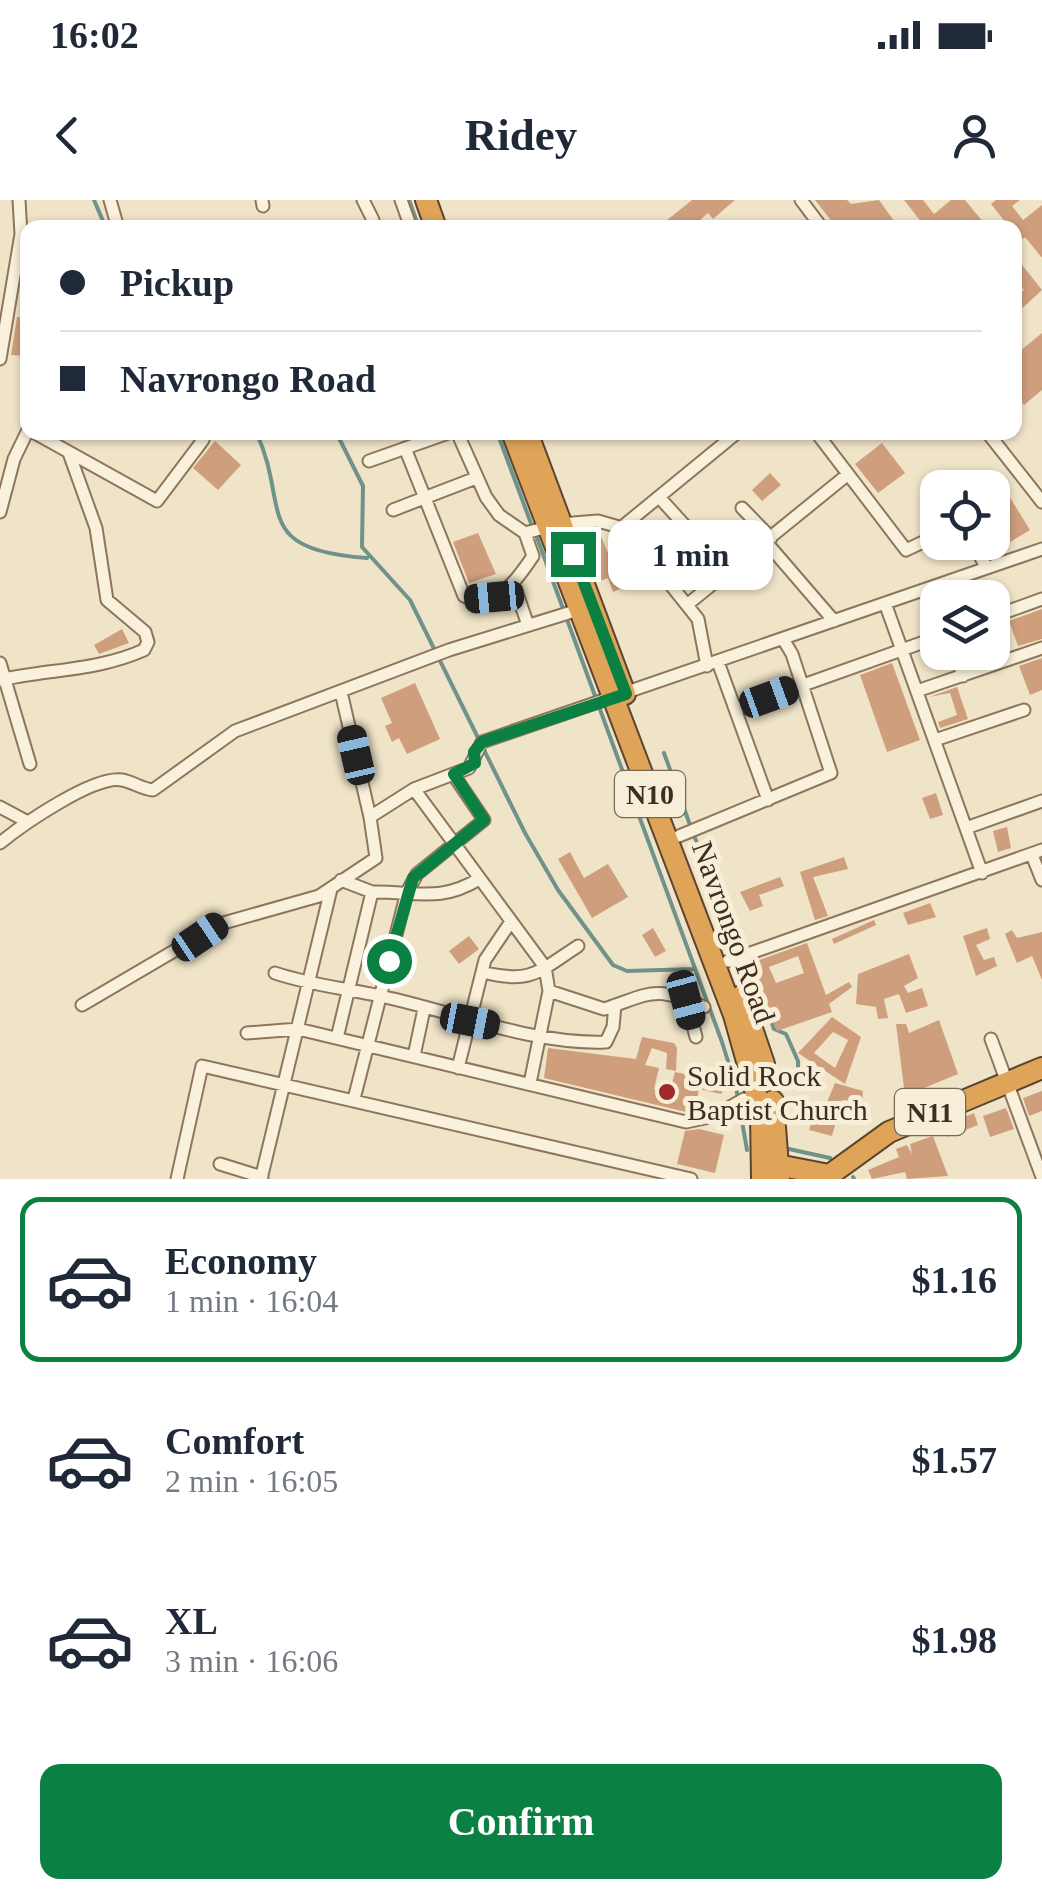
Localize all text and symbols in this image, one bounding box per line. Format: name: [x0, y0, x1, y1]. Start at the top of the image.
text: 16:02: [50, 14, 139, 56]
icon: back: [40, 108, 95, 163]
icon: person: [947, 108, 1002, 163]
text: Ridey: [465, 110, 577, 160]
text: Pickup: [120, 262, 234, 304]
text: Navrongo Road: [120, 358, 376, 400]
map controls: [920, 470, 1010, 670]
button: locate: [920, 470, 1010, 560]
callout: 1 min: [608, 519, 773, 589]
route end: [551, 532, 596, 577]
text: 1 min: [652, 537, 729, 573]
car: [463, 579, 525, 615]
button: layers: [920, 580, 1010, 670]
car: [736, 673, 802, 721]
car: [335, 722, 377, 788]
road number: N10: [615, 771, 685, 817]
street label: Navrongo Road: [686, 837, 782, 1027]
car: [167, 908, 233, 966]
route start: [367, 939, 412, 984]
car: [664, 967, 708, 1033]
car: [438, 1001, 502, 1041]
place label: Solid Rock Baptist Church: [687, 1059, 868, 1126]
marker: Solid Rock Baptist Church: [656, 1081, 678, 1103]
road number: N11: [895, 1089, 965, 1135]
icon: car: [45, 1235, 135, 1325]
text: Economy: [165, 1240, 317, 1282]
text: $1.16: [912, 1259, 997, 1301]
text: 1 min · 16:04: [165, 1283, 338, 1319]
icon: car: [45, 1415, 135, 1505]
text: Comfort: [165, 1420, 304, 1462]
text: $1.57: [912, 1439, 997, 1481]
text: 2 min · 16:05: [165, 1463, 338, 1499]
icon: car: [45, 1595, 135, 1685]
text: XL: [165, 1600, 218, 1642]
text: $1.98: [912, 1619, 997, 1661]
text: 3 min · 16:06: [165, 1643, 338, 1679]
button: Confirm: [40, 1764, 1002, 1879]

